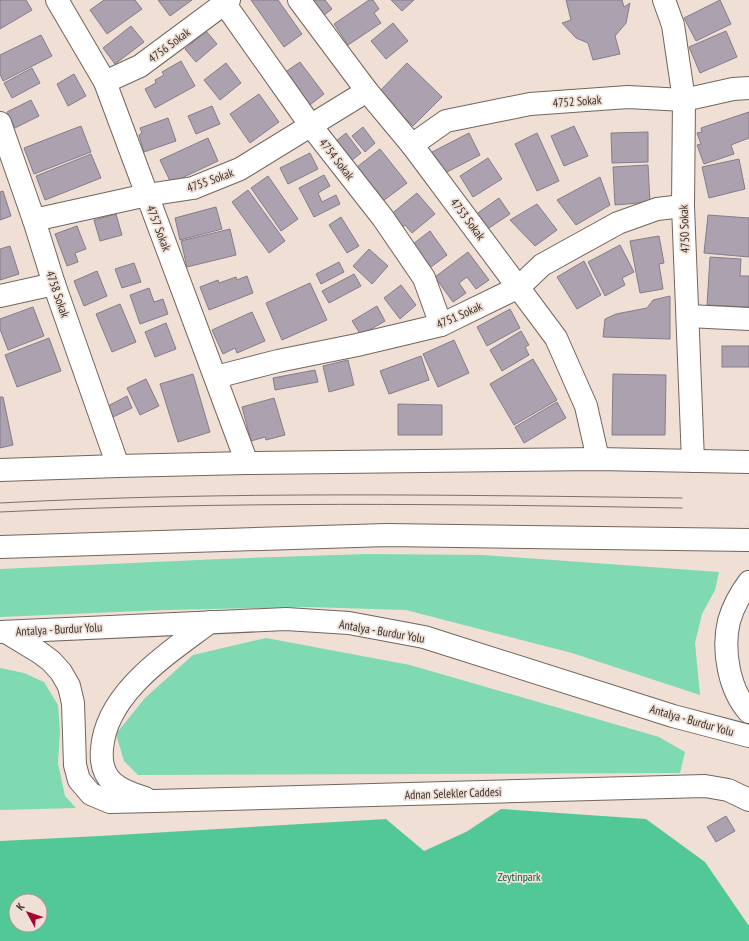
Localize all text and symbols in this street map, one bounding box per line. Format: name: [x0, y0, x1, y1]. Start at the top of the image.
street label: 4756 Sokak: [145, 24, 193, 66]
street label: 4752 Sokak: [552, 92, 602, 110]
street label: 4754 Sokak: [316, 135, 358, 183]
street label: 4755 Sokak: [185, 165, 236, 195]
street label: 4753 Sokak: [447, 195, 489, 243]
street label: 4757 Sokak: [143, 203, 175, 253]
street label: 4750 Sokak: [676, 204, 692, 254]
street label: 4758 Sokak: [43, 269, 73, 320]
street label: 4751 Sokak: [434, 298, 485, 332]
street label: Antalya - Burdur Yolu: [338, 616, 426, 646]
street label: Antalya - Burdur Yolu: [15, 619, 103, 639]
street label: Antalya - Burdur Yolu: [648, 701, 736, 739]
street label: Adnan Selekler Caddesi: [404, 784, 502, 802]
park label: Zeytinpark: [497, 869, 541, 884]
north arrow: [8, 893, 48, 933]
text: K: [13, 900, 28, 913]

